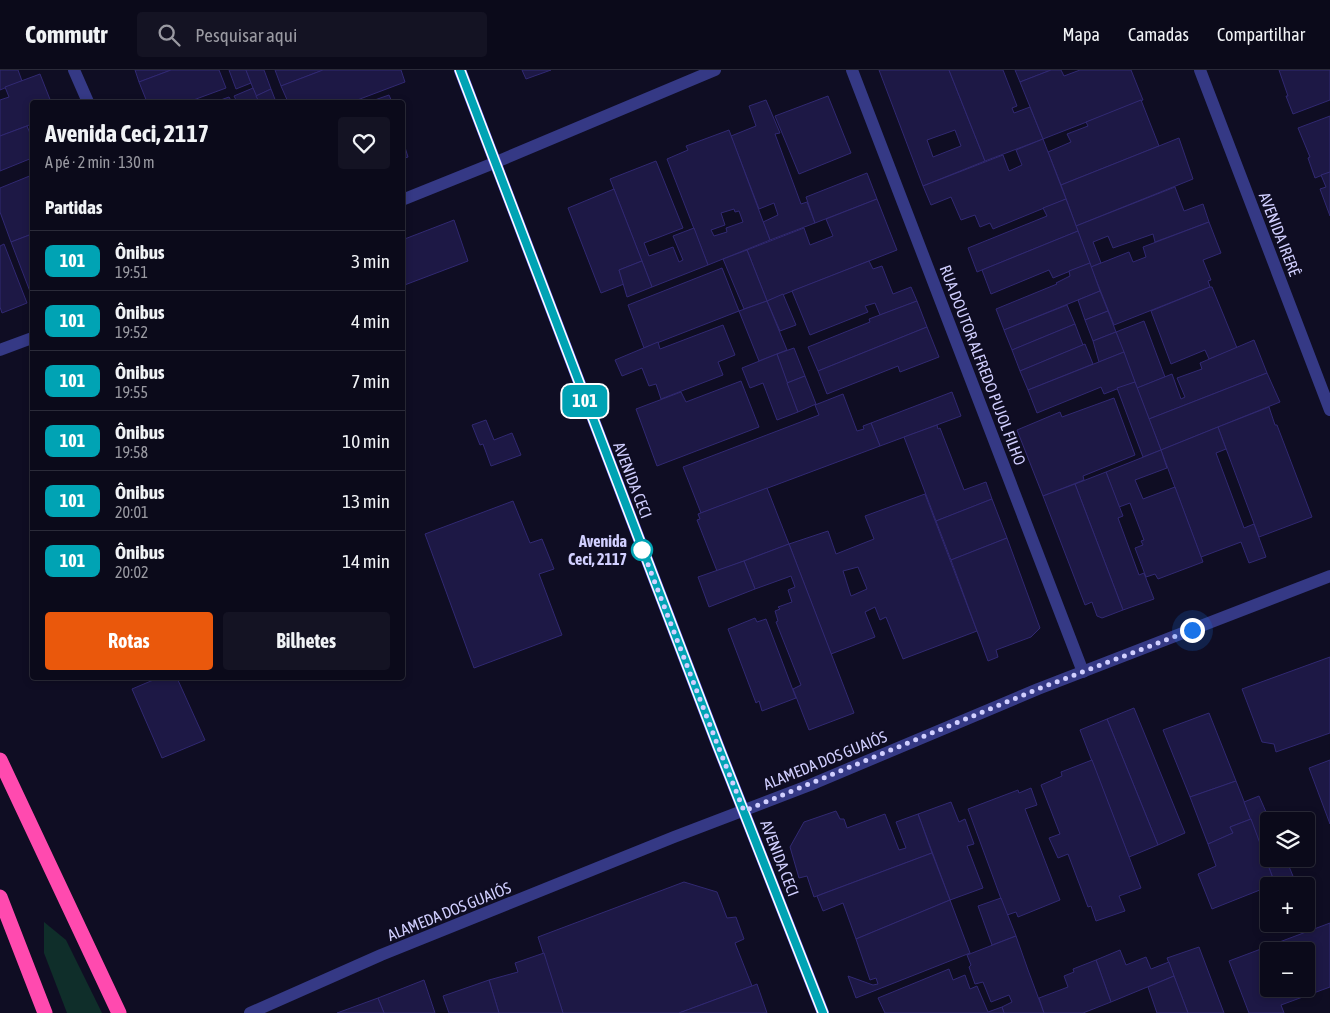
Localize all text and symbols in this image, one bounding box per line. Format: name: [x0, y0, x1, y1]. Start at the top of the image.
search box: [137, 12, 487, 57]
text: Commutr: [25, 21, 107, 48]
icon: search: [155, 21, 183, 49]
text: Pesquisar aqui: [195, 24, 297, 46]
text: Mapa: [1063, 24, 1100, 45]
text: Camadas: [1128, 24, 1189, 45]
text: Compartilhar: [1217, 24, 1305, 45]
button: heart: [338, 117, 390, 169]
text: Avenida Ceci, 2117: [45, 120, 209, 147]
text: A pé · 2 min · 130 m: [45, 153, 154, 171]
street label: AVENIDA IRERÊ: [1256, 190, 1304, 279]
text: Partidas: [45, 196, 103, 218]
text: Ônibus: [115, 241, 165, 263]
text: 101: [60, 250, 85, 271]
text: 3 min: [351, 250, 390, 272]
street label: RUA DOUTOR ALFREDO PUJOL FILHO: [936, 262, 1030, 468]
text: 19:51: [115, 263, 148, 281]
text: Ônibus: [115, 301, 165, 323]
text: 101: [60, 310, 85, 331]
text: 4 min: [351, 310, 390, 332]
text: 19:52: [115, 323, 148, 341]
text: Ônibus: [115, 361, 165, 383]
text: 101: [60, 370, 85, 391]
text: 7 min: [351, 370, 390, 392]
text: 19:55: [115, 383, 148, 401]
line badge: 101: [556, 385, 614, 417]
text: 101: [572, 390, 598, 411]
text: Ônibus: [115, 421, 165, 443]
text: 101: [60, 430, 85, 451]
text: 10 min: [342, 430, 390, 452]
street label: AVENIDA CECI: [610, 439, 656, 521]
text: 19:58: [115, 443, 148, 461]
text: Ônibus: [115, 481, 165, 503]
text: 101: [60, 490, 85, 511]
text: 13 min: [342, 490, 390, 512]
text: 20:01: [115, 503, 149, 521]
place label: Avenida Ceci, 2117: [568, 532, 627, 568]
marker: Avenida Ceci, 2117: [631, 539, 653, 561]
text: Ônibus: [115, 541, 165, 563]
text: 101: [60, 550, 85, 571]
text: 14 min: [342, 550, 390, 572]
text: 20:02: [115, 563, 149, 581]
button: Rotas: [45, 612, 213, 670]
button: Bilhetes: [223, 612, 390, 670]
your location: [1180, 618, 1205, 643]
street label: ALAMEDA DOS GUAIÓS: [761, 727, 890, 793]
map controls: [1260, 812, 1315, 997]
button: layers: [1260, 812, 1315, 867]
street label: AVENIDA CECI: [757, 817, 803, 899]
button: +: [1260, 877, 1315, 932]
street label: ALAMEDA DOS GUAIÓS: [385, 878, 514, 944]
button: −: [1260, 942, 1315, 997]

